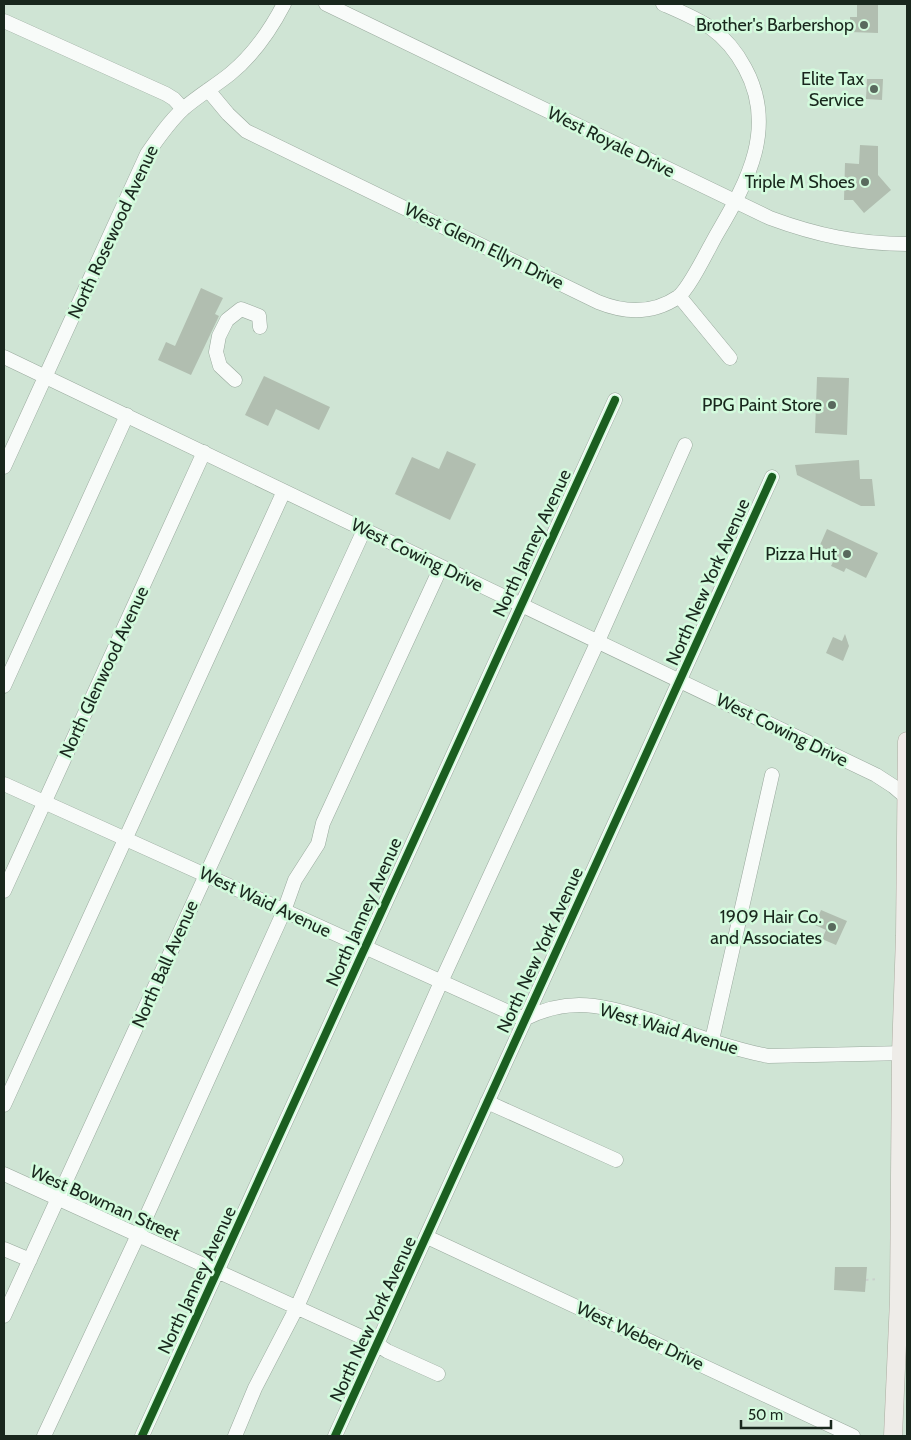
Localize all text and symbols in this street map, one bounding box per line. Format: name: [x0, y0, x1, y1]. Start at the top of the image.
place label: Brother's Barbershop: [696, 14, 854, 36]
marker: Brother's Barbershop: [858, 19, 870, 31]
place label: Elite Tax Service: [801, 68, 864, 111]
marker: Elite Tax Service: [868, 83, 880, 95]
street label: West Royale Drive: [544, 102, 678, 182]
street label: North Rosewood Avenue: [63, 142, 163, 322]
place label: Triple M Shoes: [745, 171, 855, 193]
marker: Triple M Shoes: [859, 176, 871, 188]
street label: West Glenn Ellyn Drive: [401, 198, 567, 294]
place label: PPG Paint Store: [702, 394, 822, 416]
marker: PPG Paint Store: [826, 399, 838, 411]
street label: North Janney Avenue: [488, 466, 576, 620]
street label: North New York Avenue: [661, 495, 755, 669]
street label: West Cowing Drive: [347, 514, 487, 596]
place label: Pizza Hut: [765, 543, 837, 565]
marker: Pizza Hut: [841, 548, 853, 560]
street label: North Glenwood Avenue: [55, 583, 153, 761]
street label: West Cowing Drive: [712, 689, 852, 771]
street label: North Janney Avenue: [321, 834, 407, 990]
street label: West Waid Avenue: [196, 862, 334, 942]
street label: North New York Avenue: [492, 864, 588, 1036]
street label: North Ball Avenue: [127, 897, 203, 1031]
place label: 1909 Hair Co. and Associates: [710, 906, 822, 949]
marker: 1909 Hair Co. and Associates: [826, 921, 838, 933]
street label: West Waid Avenue: [597, 999, 741, 1059]
street label: West Bowman Street: [27, 1160, 183, 1246]
street label: North Janney Avenue: [153, 1203, 241, 1357]
street label: North New York Avenue: [325, 1233, 421, 1405]
street label: West Weber Drive: [573, 1297, 707, 1375]
scale bar: [741, 1398, 831, 1430]
text: 50 m: [748, 1406, 783, 1424]

